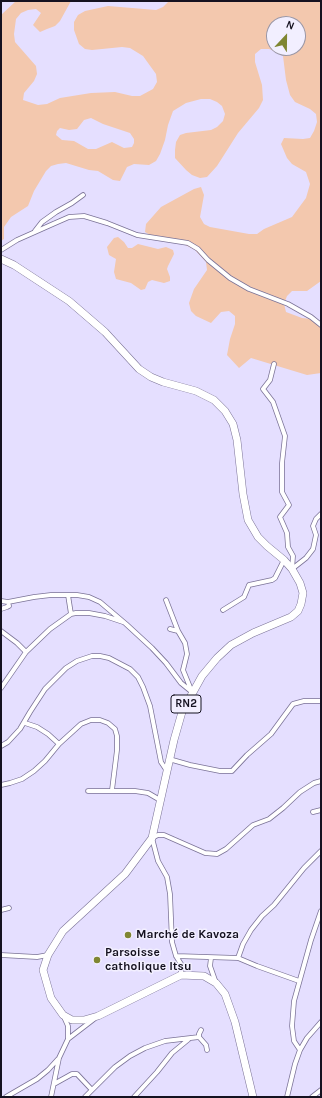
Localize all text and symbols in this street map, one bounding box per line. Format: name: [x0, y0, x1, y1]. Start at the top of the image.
north arrow: [266, 16, 306, 56]
text: N: [284, 18, 296, 33]
road number: RN2: [171, 695, 201, 713]
place label: Marché de Kavoza: [136, 928, 239, 942]
marker: Marché de Kavoza: [123, 930, 133, 940]
place label: Parsoisse catholique Itsu: [105, 946, 191, 974]
marker: Parsoisse catholique Itsu: [92, 955, 102, 965]

